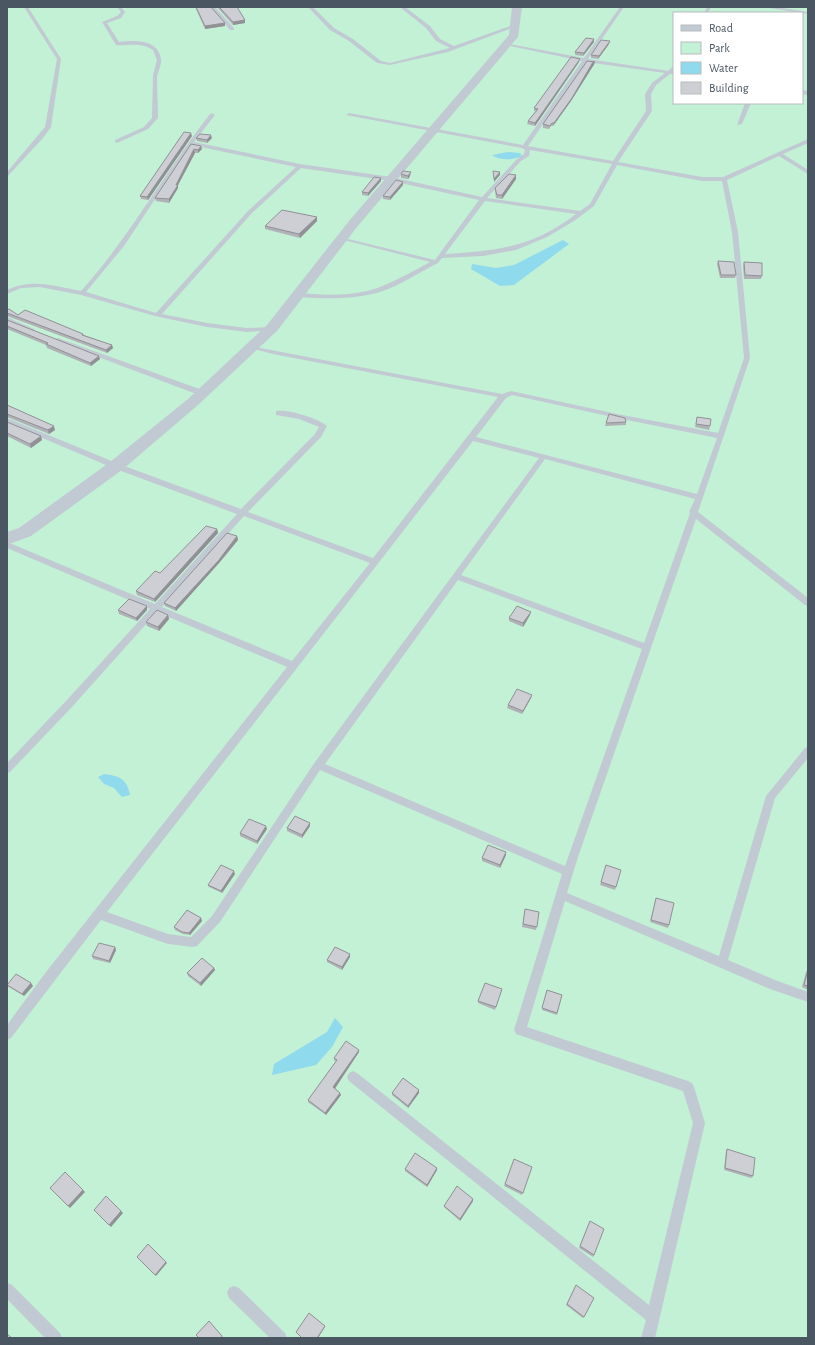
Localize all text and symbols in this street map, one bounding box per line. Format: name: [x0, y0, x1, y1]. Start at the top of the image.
legend: [673, 12, 803, 104]
text: Road: [709, 22, 733, 34]
text: Park: [709, 42, 730, 54]
text: Water: [709, 62, 738, 74]
text: Building: [709, 82, 749, 94]

